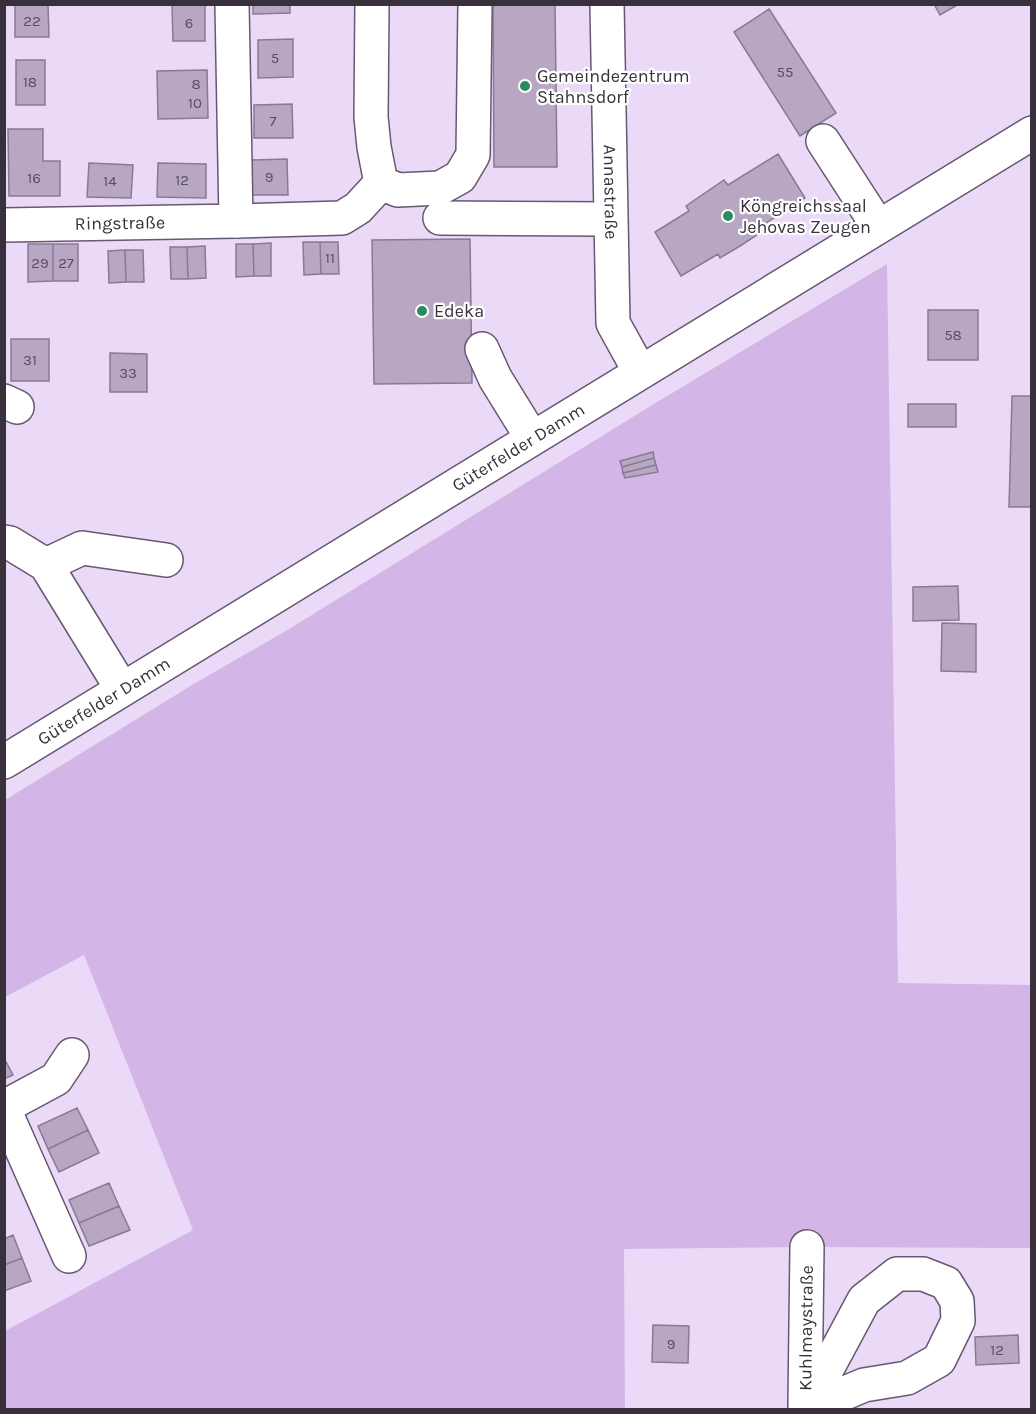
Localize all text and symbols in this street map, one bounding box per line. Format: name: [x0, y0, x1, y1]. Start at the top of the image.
house number: 22: [23, 12, 41, 30]
house number: 6: [185, 14, 193, 32]
house number: 5: [271, 49, 279, 67]
house number: 55: [777, 63, 793, 81]
place label: Gemeindezentrum Stahnsdorf: [537, 65, 690, 108]
house number: 18: [23, 73, 37, 91]
house number: 8: [191, 75, 201, 93]
marker: Gemeindezentrum Stahnsdorf: [518, 79, 532, 93]
house number: 10: [188, 94, 202, 112]
house number: 7: [269, 112, 277, 130]
street label: Annastraße: [599, 144, 622, 240]
house number: 9: [265, 168, 273, 186]
house number: 16: [27, 169, 41, 187]
house number: 12: [175, 171, 189, 189]
house number: 14: [103, 172, 117, 190]
place label: Köngreichssaal Jehovas Zeugen: [740, 195, 871, 238]
marker: Köngreichssaal Jehovas Zeugen: [721, 209, 735, 223]
street label: Ringstraße: [75, 211, 165, 235]
house number: 11: [325, 249, 335, 267]
house number: 29: [31, 254, 49, 272]
house number: 27: [58, 254, 74, 272]
place label: Edeka: [434, 300, 484, 322]
marker: Edeka: [415, 304, 429, 318]
house number: 58: [944, 326, 962, 344]
house number: 31: [23, 351, 37, 369]
house number: 33: [119, 364, 137, 382]
street label: Güterfelder Damm: [448, 398, 589, 496]
street label: Güterfelder Damm: [33, 652, 174, 750]
street label: Kuhlmaystraße: [794, 1265, 818, 1391]
house number: 9: [667, 1335, 675, 1353]
house number: 12: [990, 1341, 1004, 1359]

